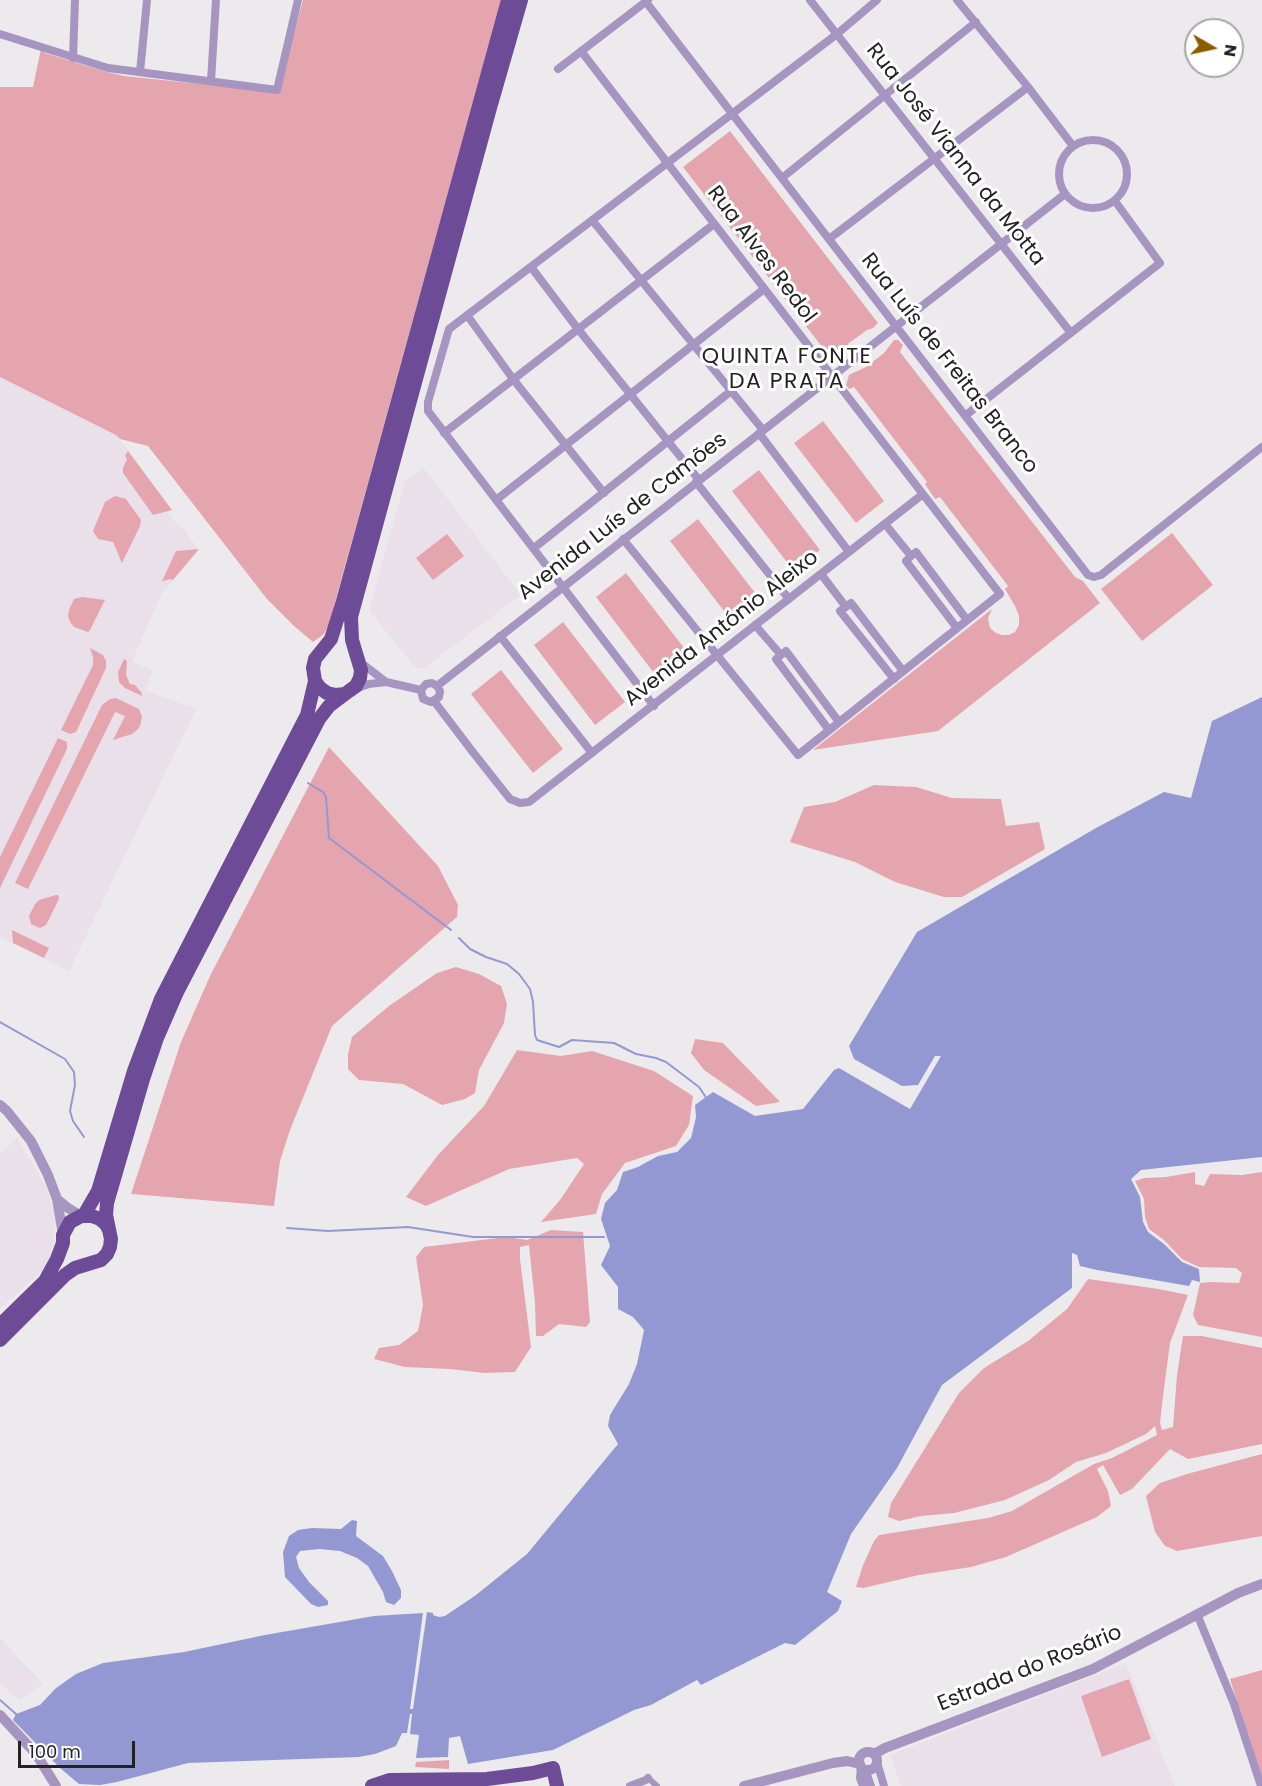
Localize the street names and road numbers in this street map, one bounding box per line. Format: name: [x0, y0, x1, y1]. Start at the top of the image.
street label: Rua José Vianna da Motta: [860, 39, 1050, 271]
street label: Rua Alves Redol: [701, 181, 821, 329]
street label: Rua Luís de Freitas Branco: [855, 249, 1043, 479]
street label: Avenida Luís de Camões: [514, 428, 732, 606]
street label: Avenida António Aleixo: [620, 546, 824, 712]
street label: Estrada do Rosário: [934, 1621, 1126, 1717]

